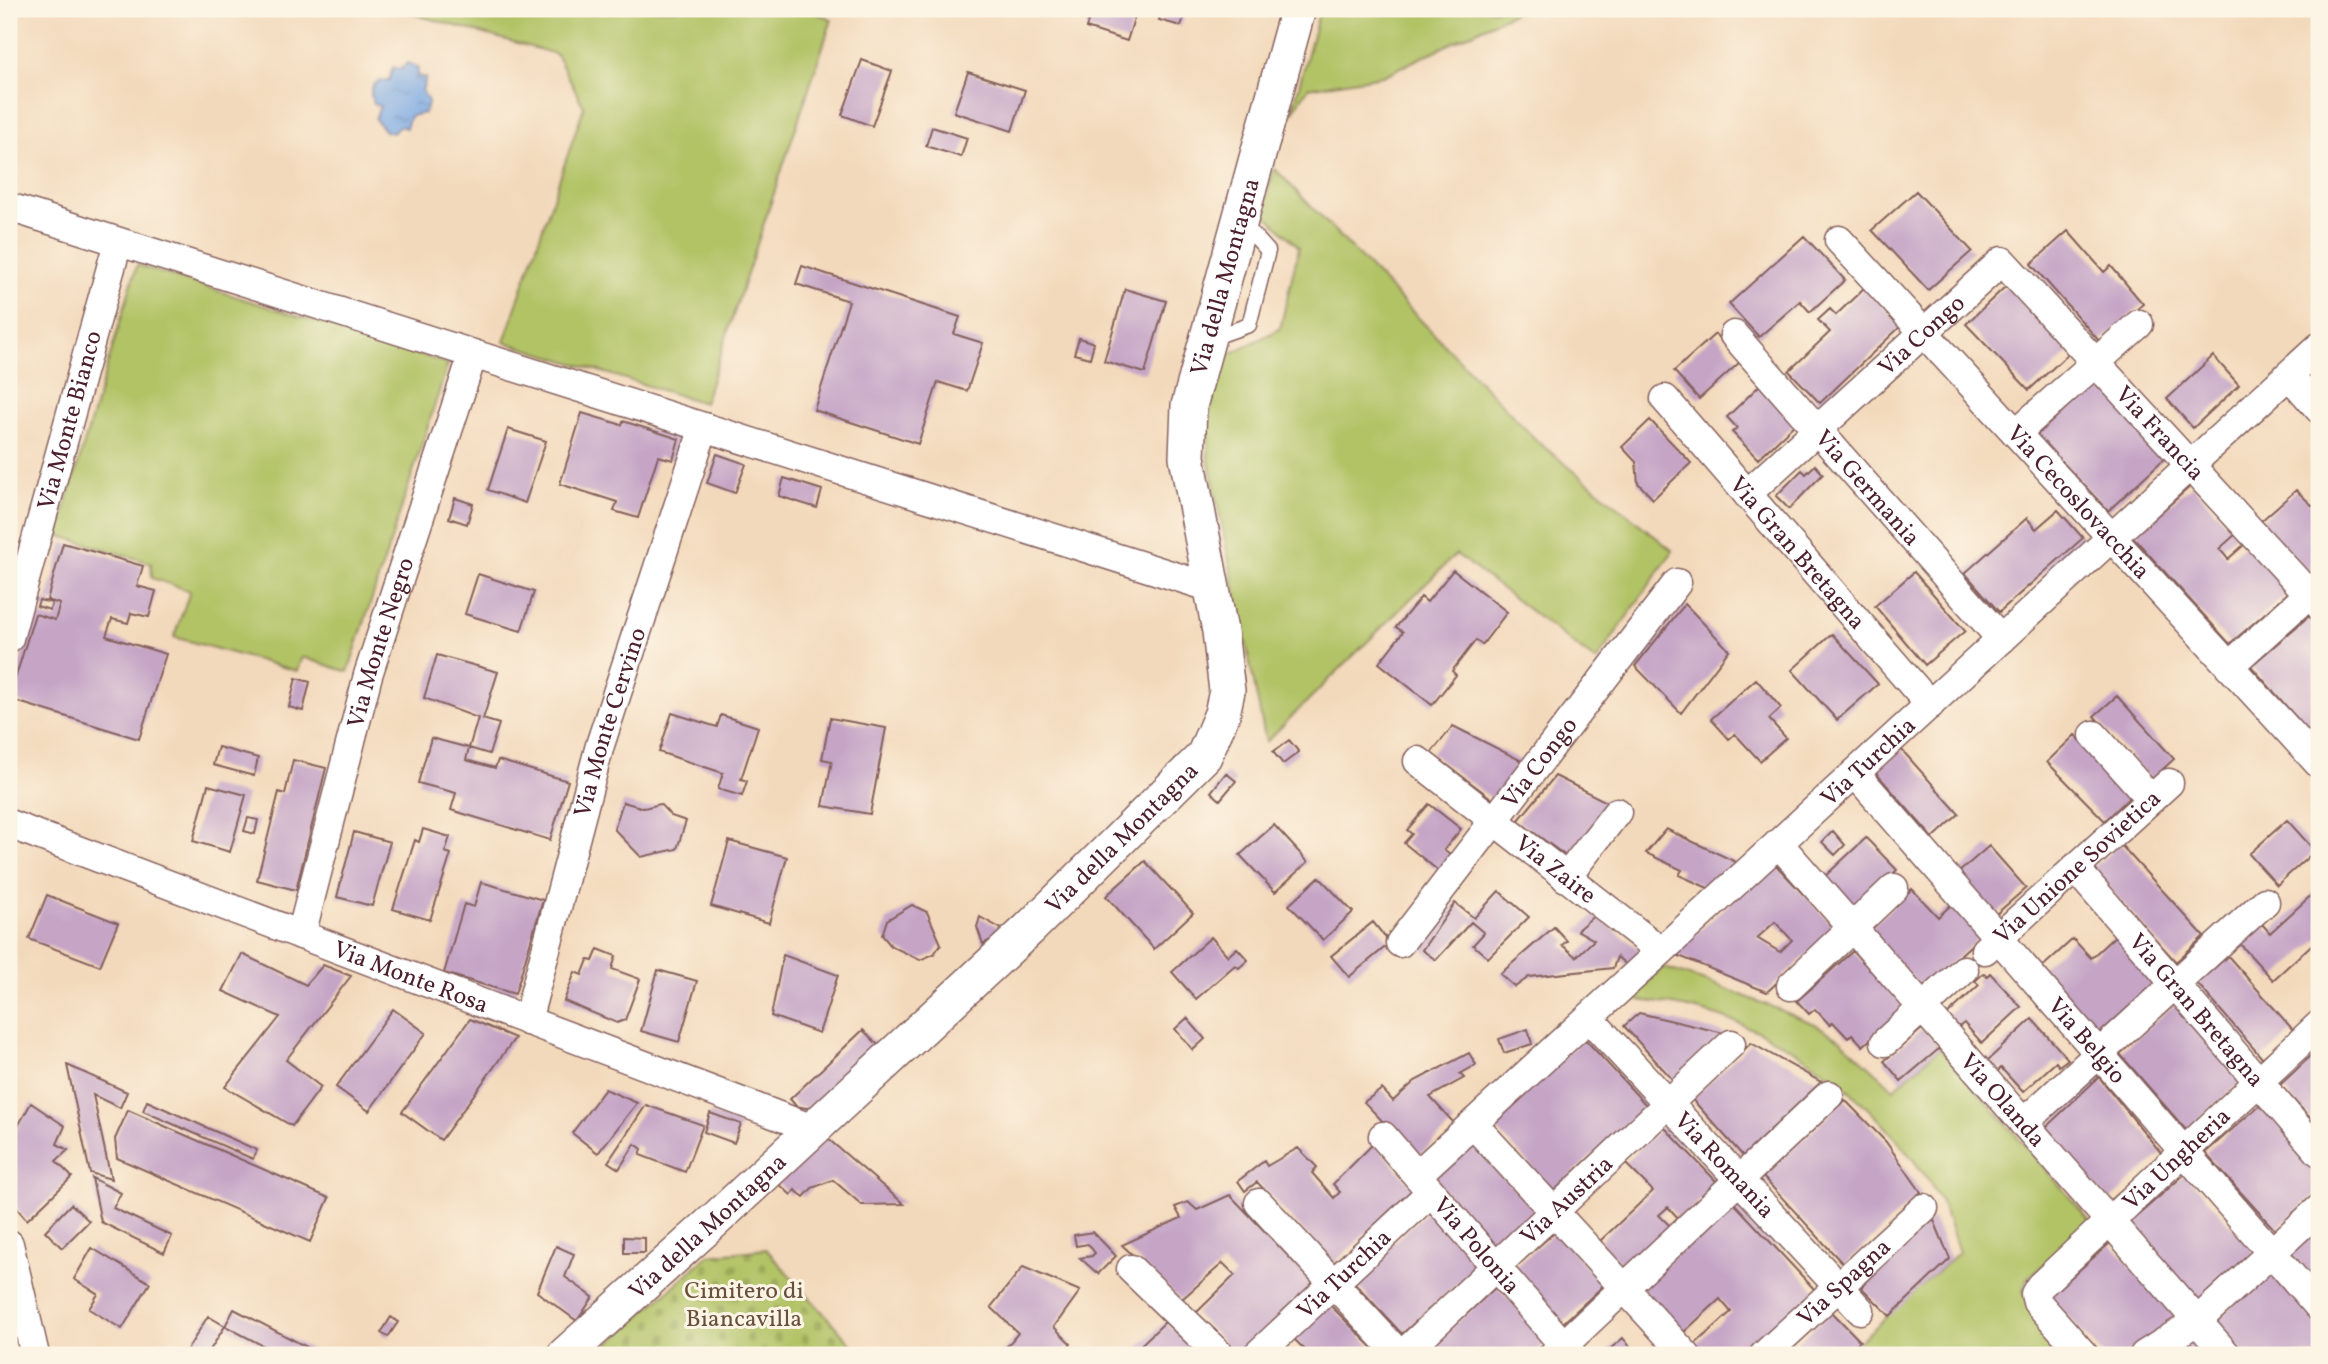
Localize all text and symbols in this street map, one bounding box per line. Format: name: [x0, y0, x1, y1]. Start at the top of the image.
street label: Via della Montagna: [1183, 175, 1270, 380]
street label: Via Congo: [1872, 288, 1974, 385]
street label: Via Monte Bianco: [30, 327, 112, 514]
street label: Via Francia: [2106, 379, 2211, 489]
street label: Via Cecoslovacchia: [1998, 418, 2157, 588]
street label: Via Germania: [1806, 423, 1927, 555]
street label: Via Gran Bretagna: [1720, 470, 1873, 638]
street label: Via Monte Negro: [340, 553, 424, 732]
street label: Via Monte Cervino: [567, 624, 656, 821]
street label: Via Turchia: [1814, 710, 1924, 815]
street label: Via Congo: [1494, 711, 1587, 816]
street label: Via della Montagna: [1039, 755, 1207, 923]
street label: Via Unione Sovietica: [1987, 783, 2169, 953]
street label: Via Zaire: [1507, 828, 1603, 913]
street label: Via Gran Bretagna: [2119, 927, 2271, 1096]
street label: Via Monte Rosa: [328, 933, 493, 1023]
street label: Via Belgio: [2038, 991, 2133, 1092]
street label: Via Olanda: [1951, 1046, 2053, 1156]
street label: Via Ungheria: [2116, 1101, 2239, 1219]
street label: Via Romania: [1665, 1105, 1782, 1227]
street label: Via della Montagna: [622, 1147, 795, 1309]
street label: Via Austria: [1513, 1149, 1622, 1254]
street label: Via Polonia: [1424, 1190, 1527, 1302]
street label: Via Turchia: [1290, 1222, 1400, 1328]
street label: Via Spagna: [1790, 1231, 1899, 1335]
park label: Cimitero di Biancavilla: [684, 1275, 804, 1337]

